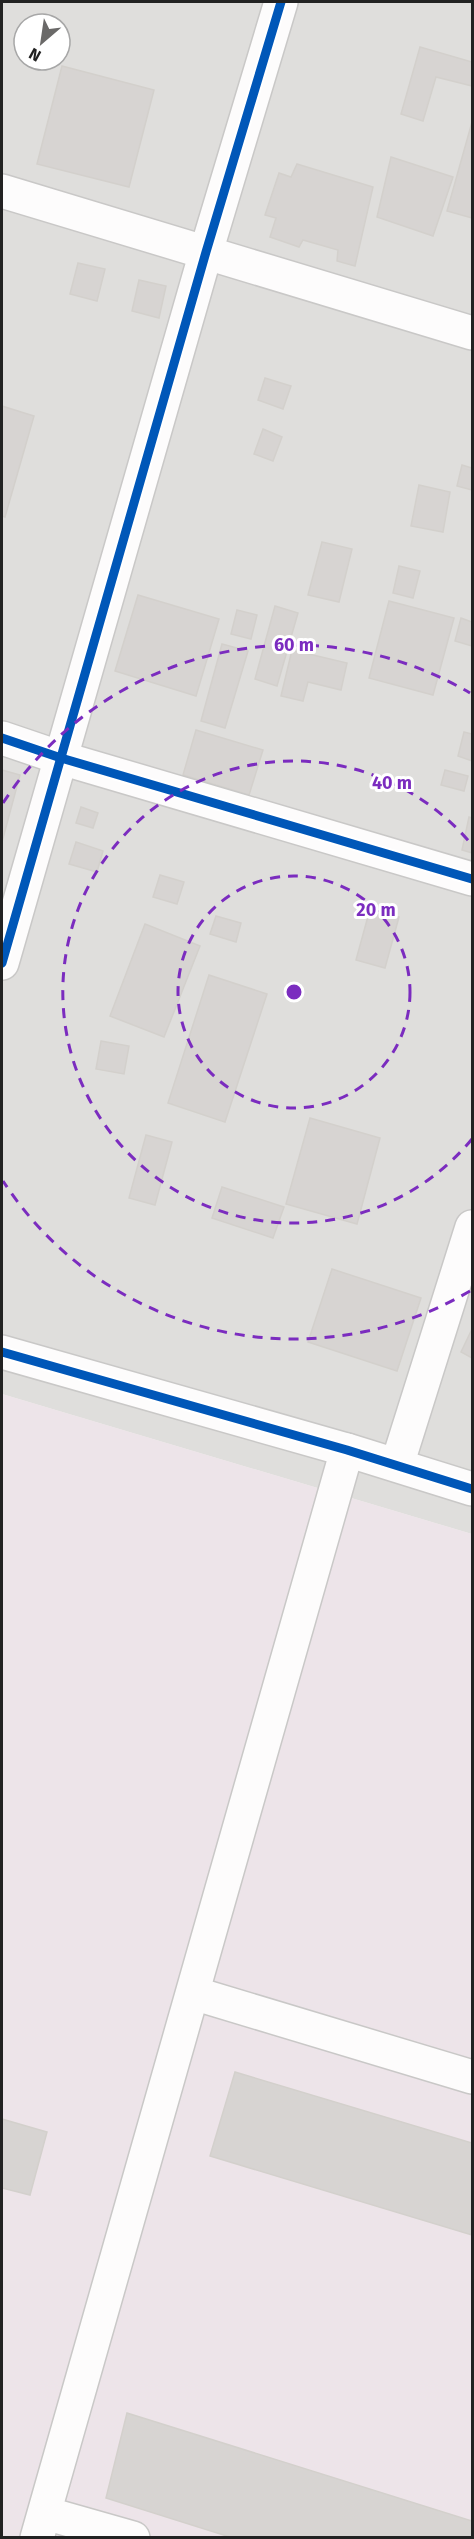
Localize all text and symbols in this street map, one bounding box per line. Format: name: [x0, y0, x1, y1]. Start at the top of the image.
north arrow: [12, 12, 72, 72]
text: N: [26, 44, 44, 66]
text: 60 m: [274, 634, 314, 656]
text: 40 m: [372, 772, 412, 794]
text: 20 m: [356, 899, 396, 921]
centre of rings: [284, 982, 304, 1002]

